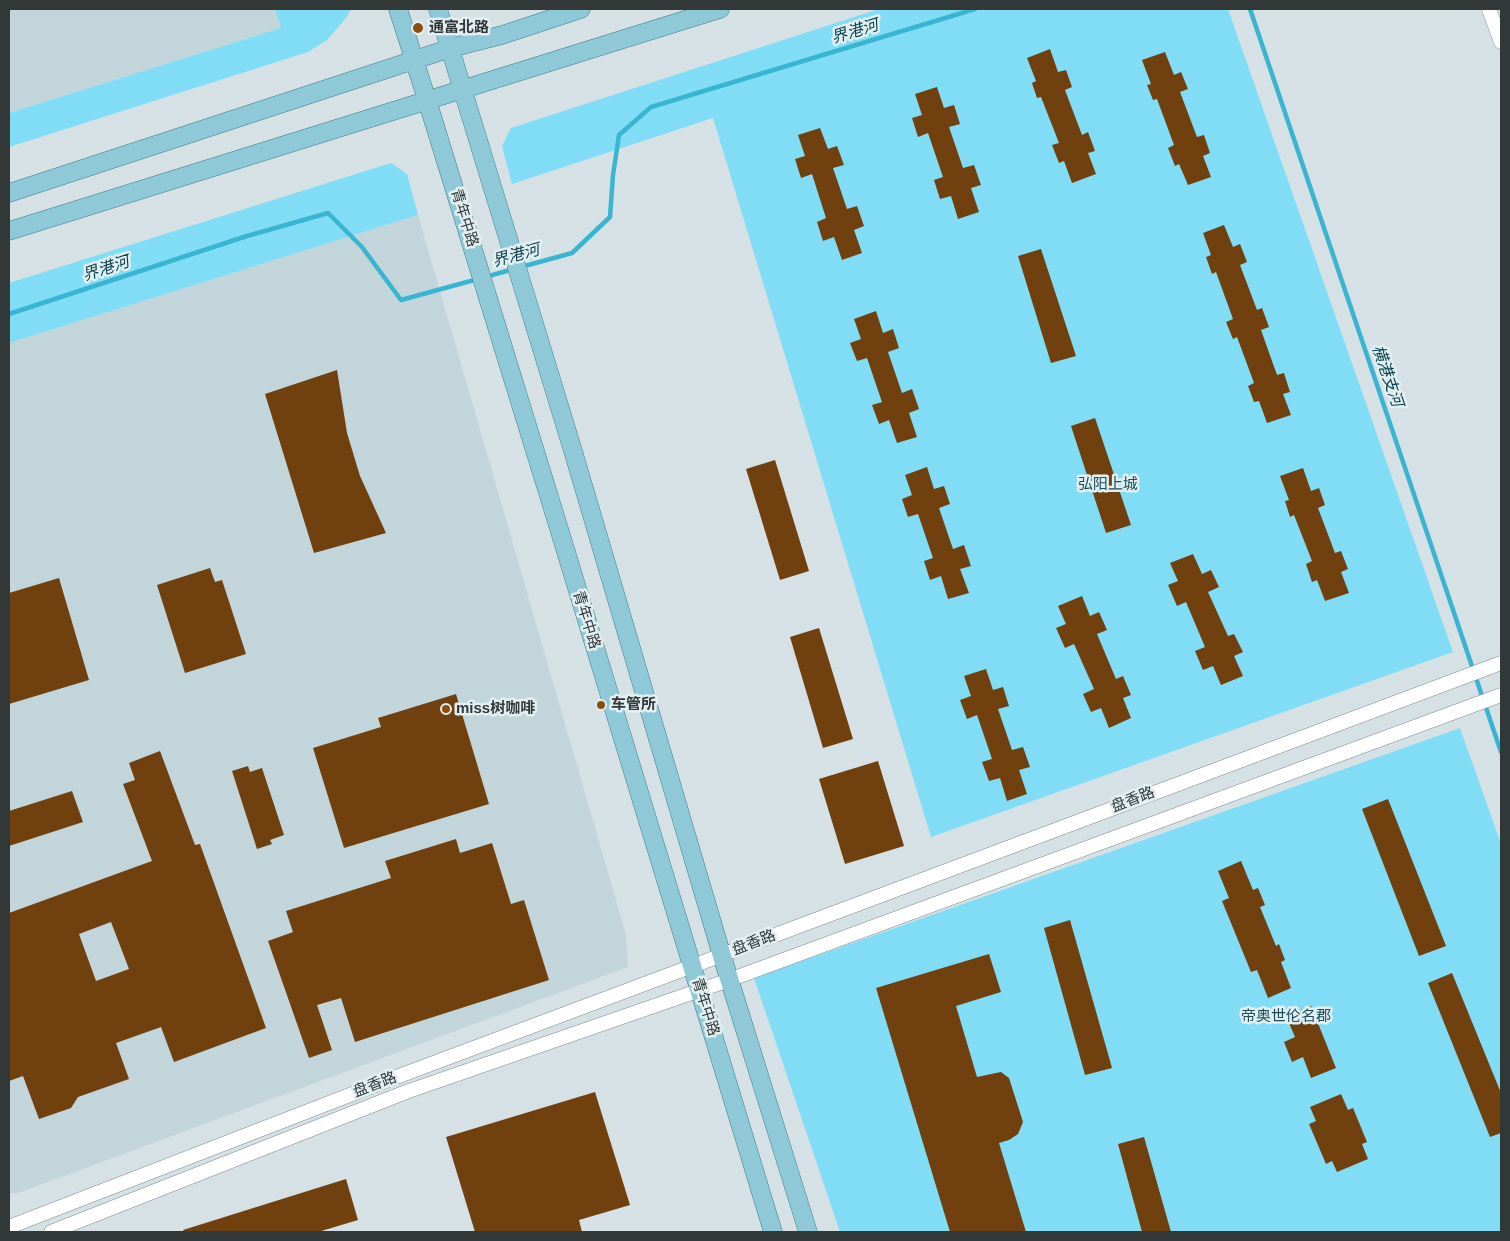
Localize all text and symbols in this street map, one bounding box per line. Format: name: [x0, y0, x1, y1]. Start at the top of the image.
water label: 界港河: [829, 16, 881, 48]
place label: 通富北路: [429, 19, 489, 37]
marker: 通富北路: [411, 21, 425, 35]
street label: 青年中路: [447, 187, 481, 249]
water label: 界港河: [490, 241, 542, 271]
water label: 界港河: [80, 252, 132, 286]
water label: 横港支河: [1368, 343, 1406, 409]
park label: 弘阳上城: [1078, 476, 1138, 494]
street label: 青年中路: [569, 589, 603, 651]
place label: 车管所: [611, 696, 656, 714]
marker: 车管所: [595, 699, 607, 711]
place label: miss树咖啡: [456, 700, 535, 718]
marker: miss树咖啡: [440, 703, 452, 715]
street label: 盘香路: [1109, 784, 1157, 816]
street label: 盘香路: [730, 927, 778, 959]
street label: 青年中路: [688, 976, 722, 1038]
park label: 帝奥世伦名郡: [1241, 1008, 1331, 1026]
street label: 盘香路: [351, 1069, 399, 1101]

